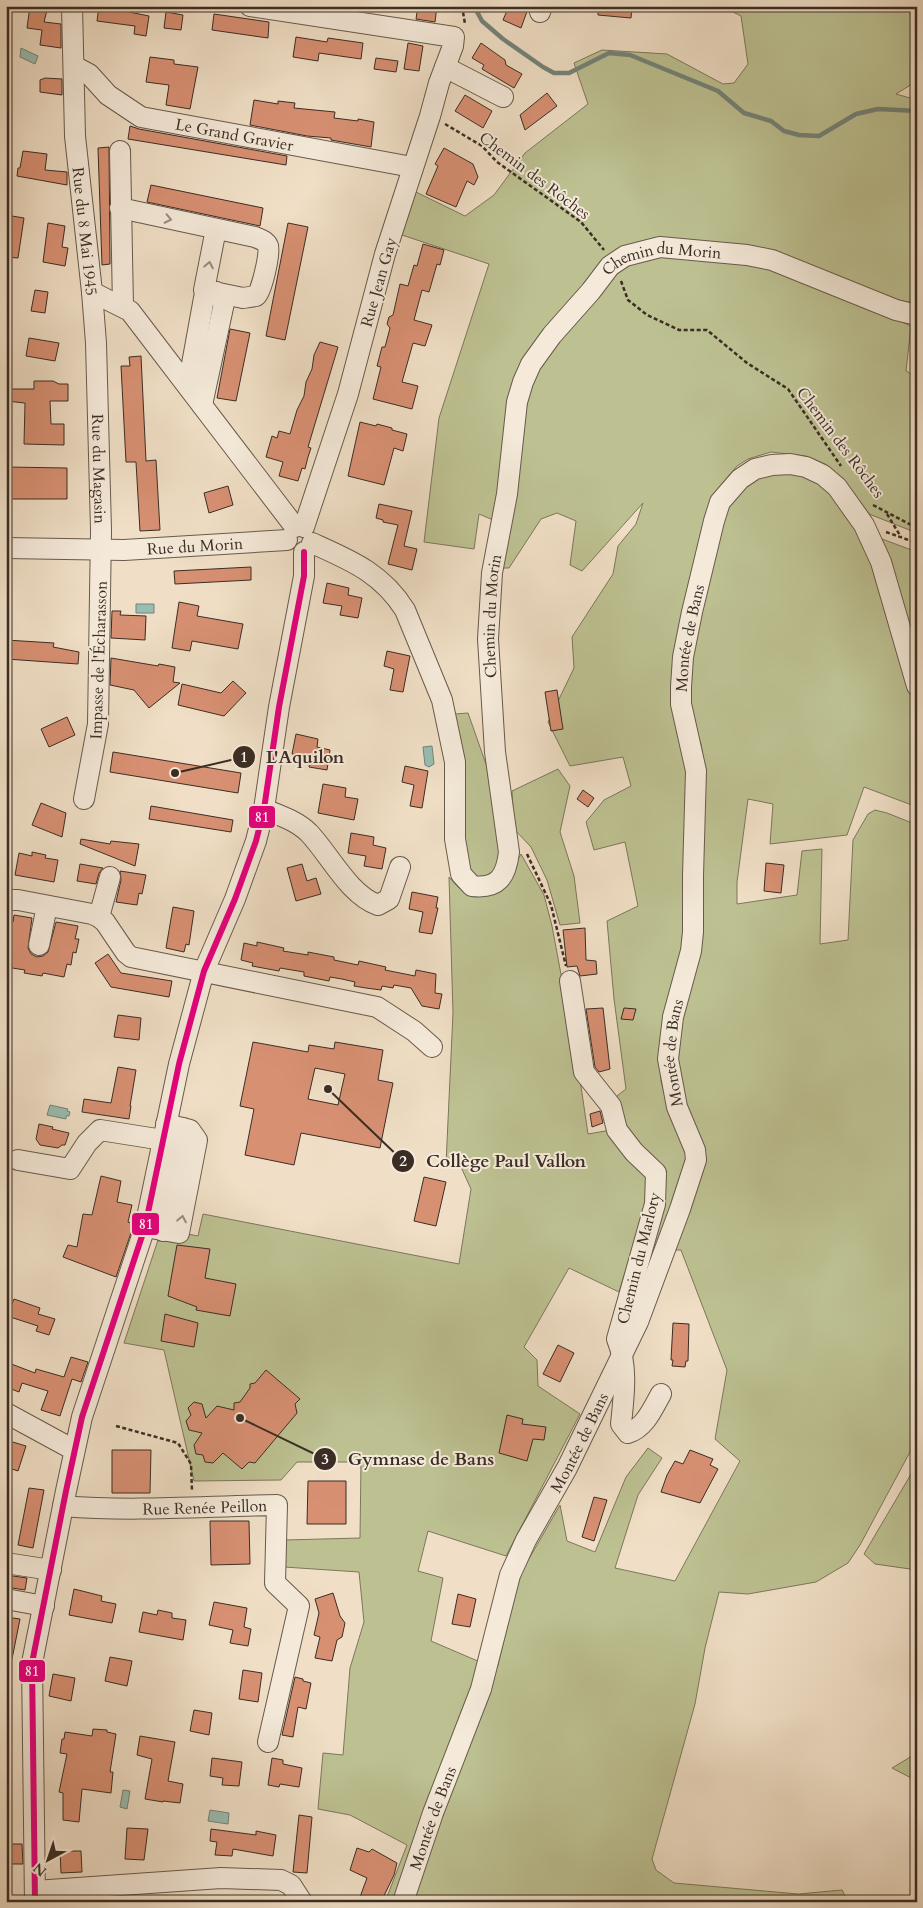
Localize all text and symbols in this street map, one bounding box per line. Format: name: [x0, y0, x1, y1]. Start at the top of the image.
street label: Le Grand Gravier: [173, 114, 295, 157]
street label: Chemin des Rôches: [474, 127, 594, 225]
street label: Rue du 8 Mai 1945: [66, 166, 102, 297]
one-way arrow: [164, 213, 172, 223]
street label: Rue Jean Gay: [356, 234, 402, 330]
street label: Chemin du Morin: [597, 237, 722, 280]
one-way arrow: [204, 261, 214, 269]
street label: Chemin des Rôches: [791, 383, 889, 503]
street label: Rue du Magasin: [86, 414, 111, 524]
street label: Rue du Morin: [146, 533, 244, 561]
street label: Chemin du Morin: [478, 552, 507, 679]
street label: Impasse de l'Écharasson: [85, 580, 113, 740]
street label: Montée de Bans: [671, 582, 710, 693]
callout: L'Aquilon: [231, 740, 355, 773]
text: L'Aquilon: [266, 745, 345, 770]
text: 1: [240, 747, 248, 767]
line badge: 81: [248, 805, 276, 829]
text: 81: [255, 808, 269, 827]
street label: Montée de Bans: [658, 997, 689, 1108]
callout: Collège Paul Vallon: [391, 1144, 596, 1177]
text: Collège Paul Vallon: [426, 1149, 587, 1174]
text: 2: [399, 1151, 407, 1171]
street label: Chemin du Marloty: [612, 1189, 666, 1327]
line badge: 81: [131, 1212, 160, 1236]
text: 81: [139, 1215, 153, 1234]
one-way arrow: [176, 1215, 186, 1223]
street label: Montée de Bans: [545, 1389, 614, 1497]
callout: Gymnase de Bans: [313, 1443, 504, 1476]
text: Gymnase de Bans: [348, 1447, 494, 1472]
text: 3: [321, 1449, 329, 1469]
street label: Rue Renée Peillon: [142, 1495, 268, 1521]
line badge: 81: [18, 1659, 46, 1683]
text: 81: [25, 1662, 39, 1681]
street label: Montée de Bans: [405, 1763, 462, 1873]
north arrow: [22, 1836, 72, 1886]
text: N: [29, 1858, 51, 1881]

